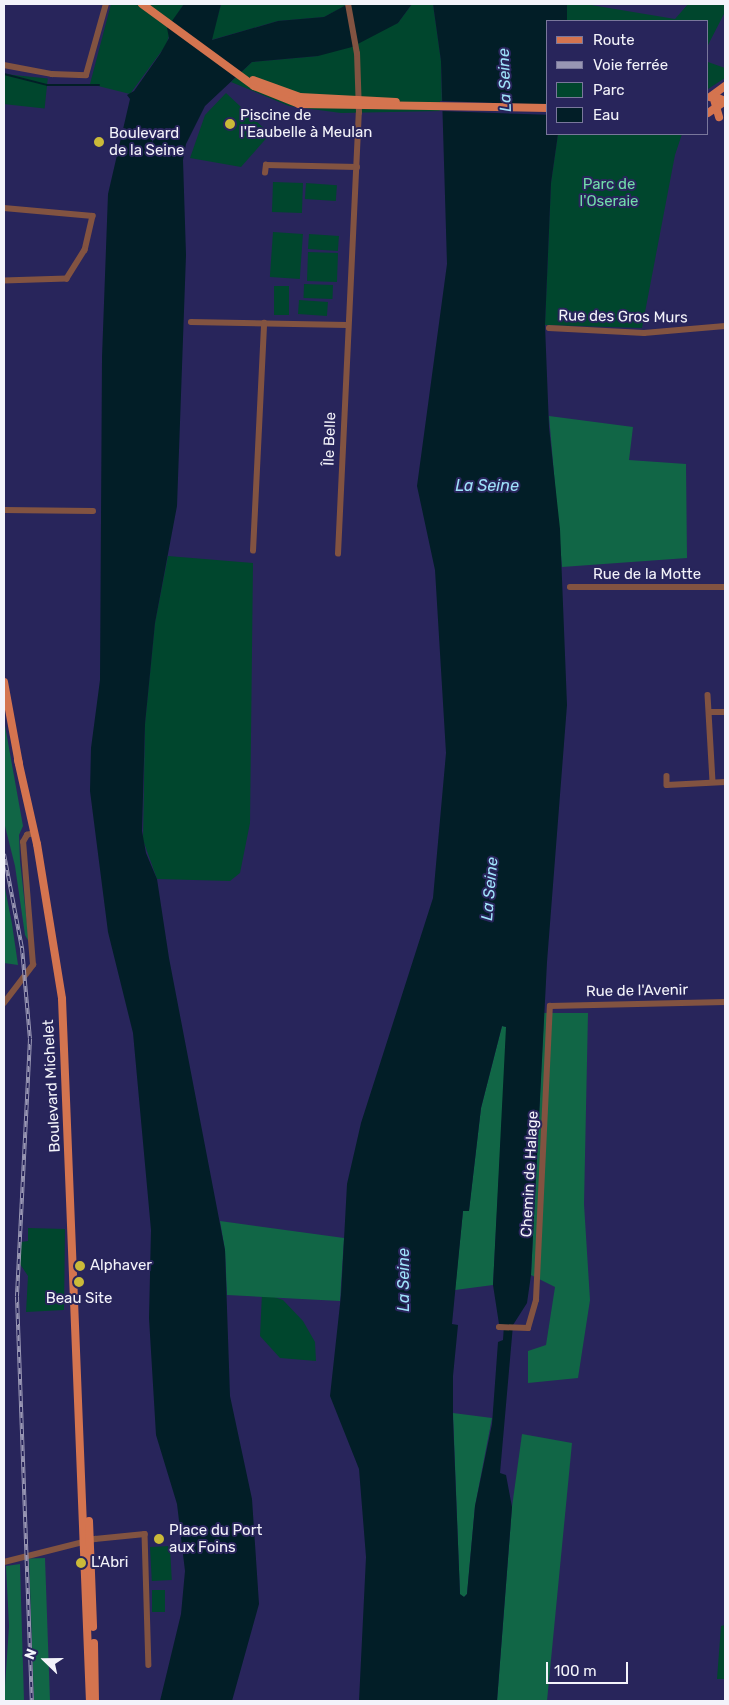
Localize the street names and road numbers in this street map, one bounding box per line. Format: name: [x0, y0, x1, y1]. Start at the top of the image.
street label: Rue des Gros Murs: [558, 307, 688, 327]
street label: Île Belle: [320, 412, 340, 466]
street label: Rue de la Motte: [593, 566, 701, 584]
street label: Rue de l'Avenir: [586, 981, 688, 1001]
street label: Boulevard Michelet: [40, 1019, 64, 1153]
street label: Chemin de Halage: [518, 1110, 542, 1238]

